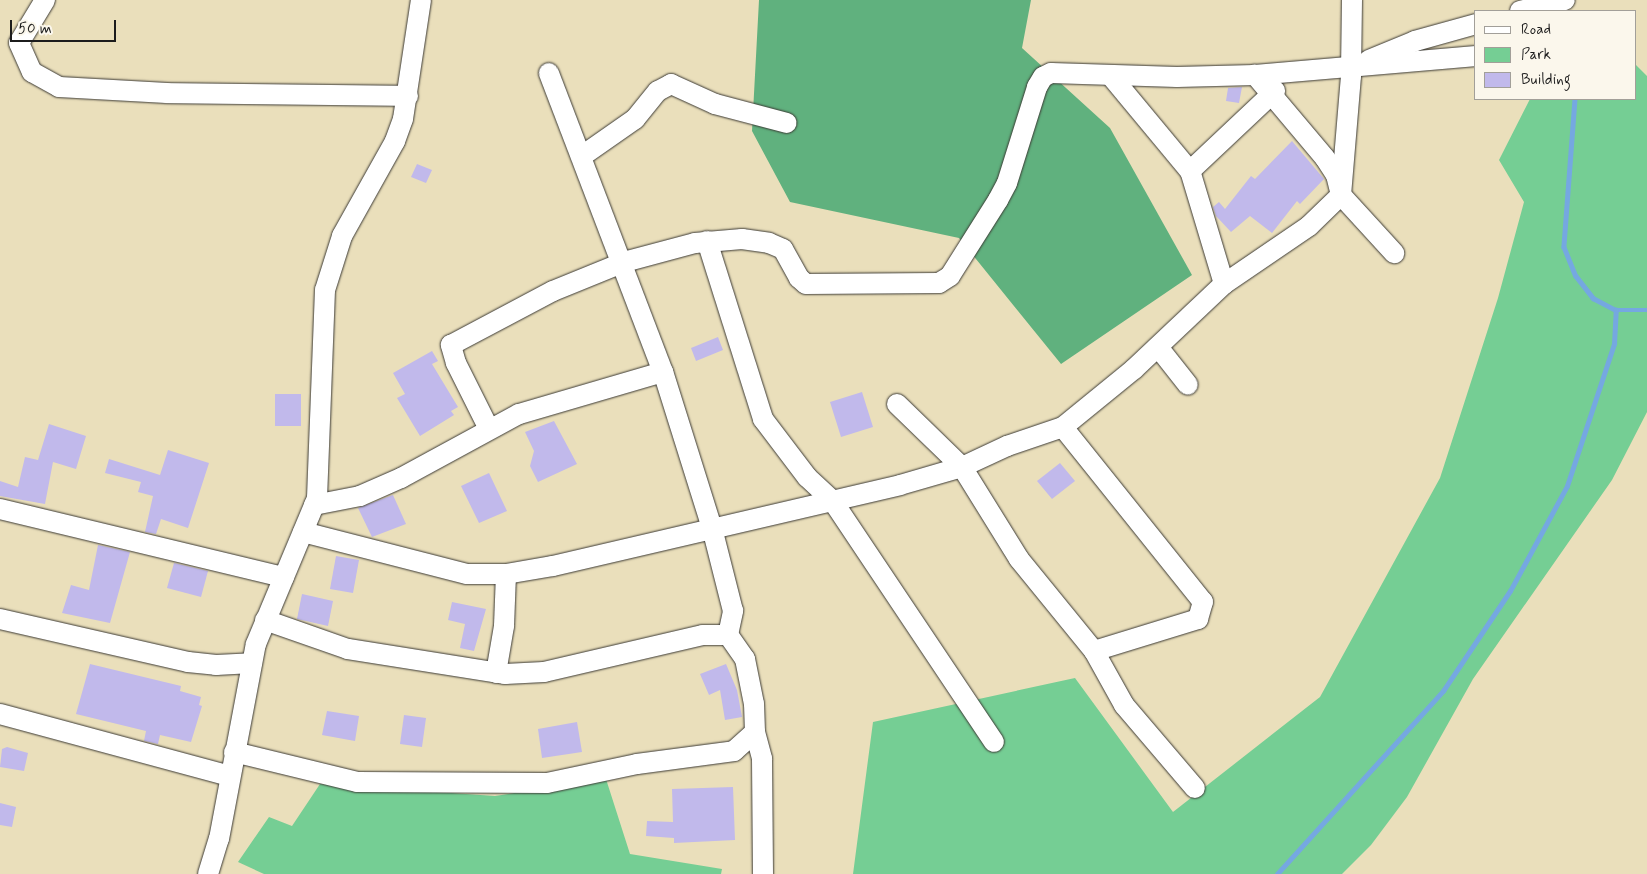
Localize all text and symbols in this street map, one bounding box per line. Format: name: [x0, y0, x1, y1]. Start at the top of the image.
scale bar: [12, 10, 119, 42]
legend: [1474, 10, 1637, 100]
text: 50 m: [18, 19, 52, 39]
text: Road: [1521, 20, 1551, 40]
text: Park: [1521, 45, 1551, 65]
text: Building: [1521, 70, 1571, 90]

